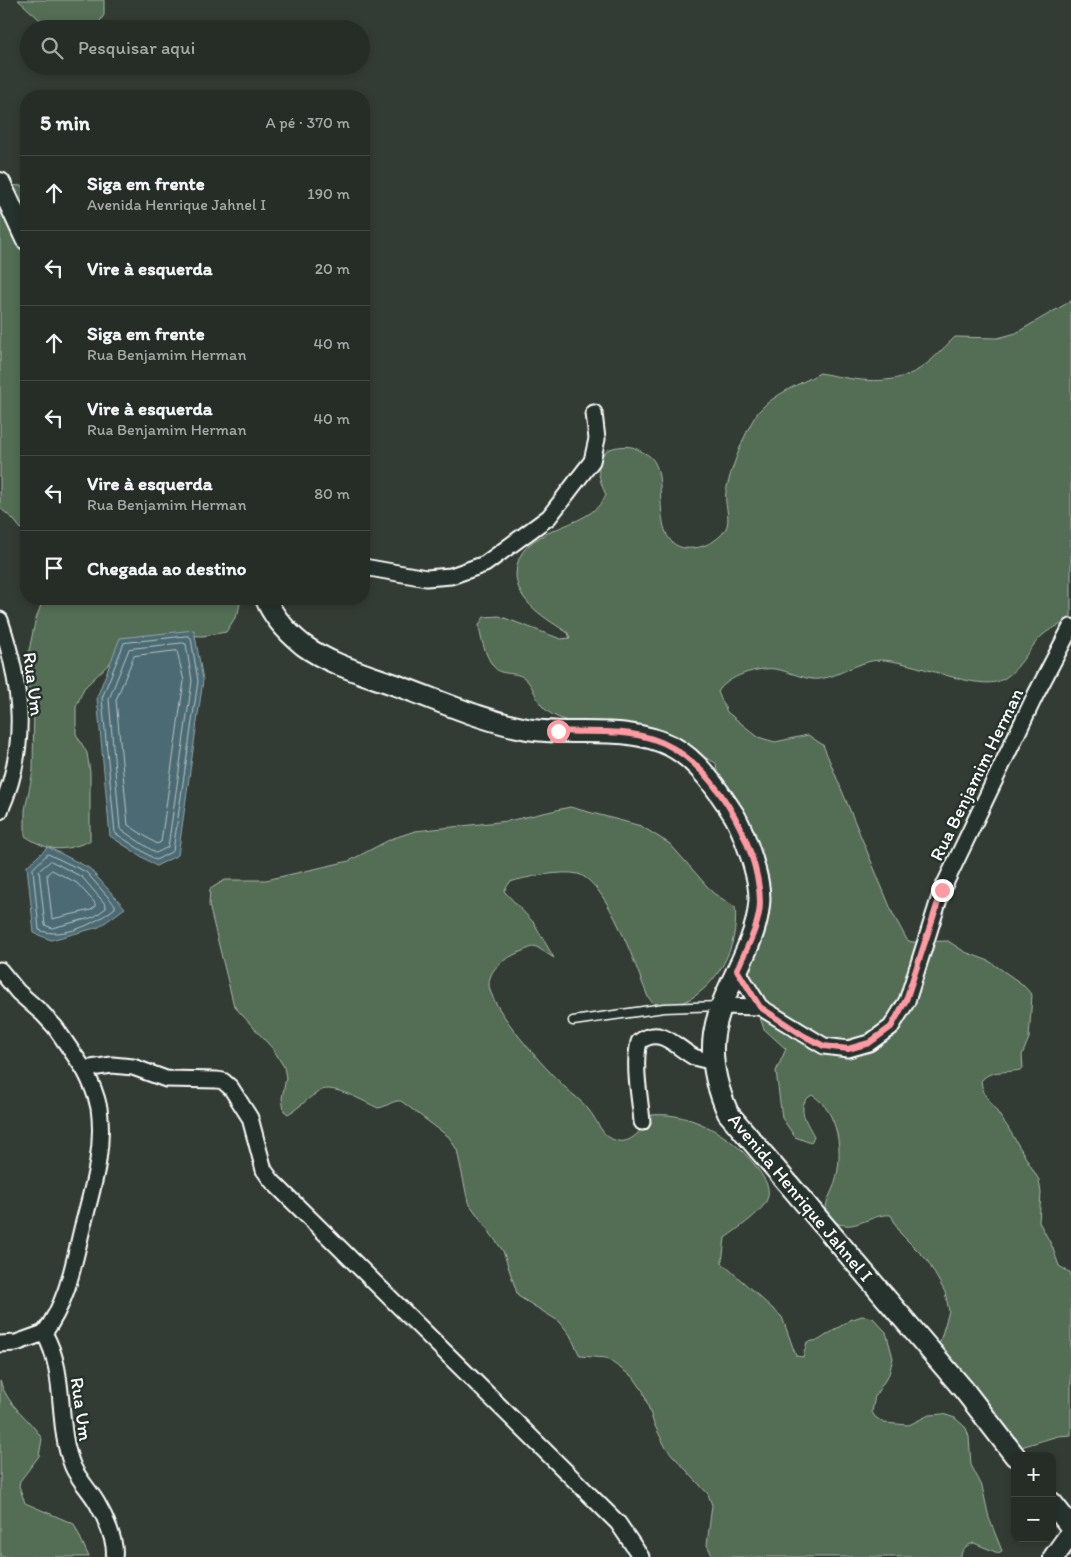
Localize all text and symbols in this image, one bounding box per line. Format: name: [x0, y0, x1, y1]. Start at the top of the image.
search box: [20, 20, 370, 75]
icon: search: [38, 34, 66, 62]
text: Pesquisar aqui: [78, 36, 195, 59]
text: 5 min: [40, 110, 90, 135]
text: A pé · 370 m: [265, 113, 350, 132]
text: Siga em frente: [87, 172, 205, 195]
icon: ahead: [40, 179, 68, 207]
text: 190 m: [307, 184, 350, 203]
text: Avenida Henrique Jahnel I: [87, 195, 266, 214]
icon: left: [40, 254, 68, 282]
text: Vire à esquerda: [87, 257, 213, 280]
text: 20 m: [315, 259, 350, 278]
text: Siga em frente: [87, 322, 205, 345]
icon: ahead: [40, 329, 68, 357]
text: 40 m: [313, 334, 350, 353]
text: Rua Benjamim Herman: [87, 345, 246, 364]
text: Vire à esquerda: [87, 397, 213, 420]
icon: left: [40, 404, 68, 432]
text: 40 m: [313, 409, 350, 428]
text: Rua Benjamim Herman: [87, 420, 246, 439]
text: Vire à esquerda: [87, 472, 213, 495]
icon: left: [40, 479, 68, 507]
text: 80 m: [314, 484, 350, 503]
text: Rua Benjamim Herman: [87, 495, 246, 514]
icon: arrive: [40, 554, 68, 582]
text: Chegada ao destino: [87, 557, 246, 580]
street label: Rua Um: [18, 651, 49, 717]
street label: Rua Benjamim Herman: [925, 684, 1028, 864]
route start: [547, 720, 570, 743]
route end: [931, 879, 954, 902]
street label: Avenida Henrique Jahnel I: [723, 1108, 878, 1286]
street label: Rua Um: [66, 1376, 97, 1442]
map controls: [1011, 1452, 1056, 1542]
button: +: [1011, 1452, 1056, 1497]
button: −: [1011, 1497, 1056, 1542]

